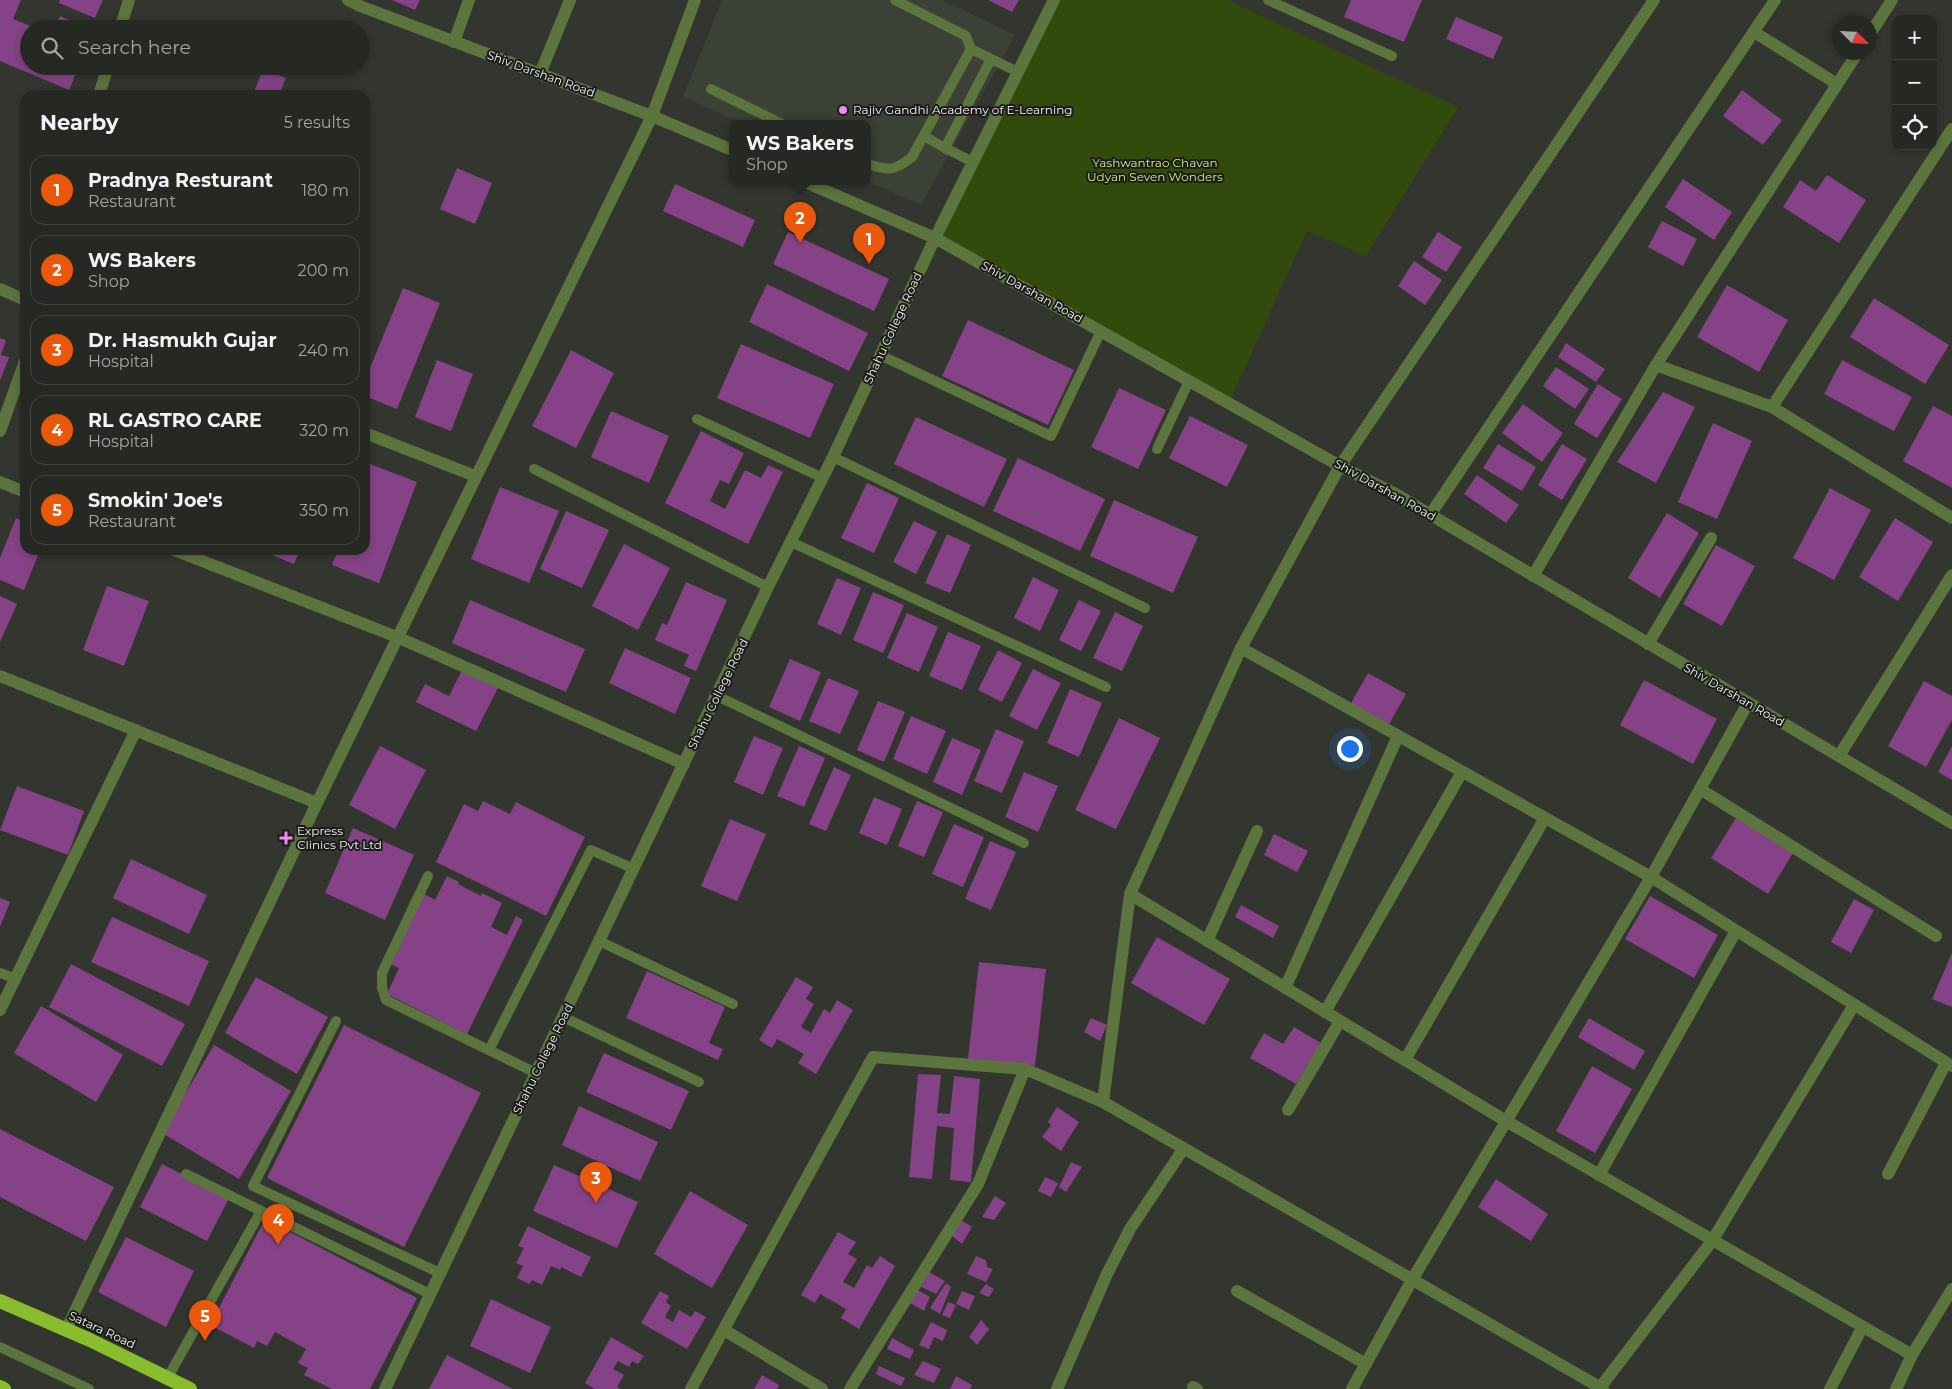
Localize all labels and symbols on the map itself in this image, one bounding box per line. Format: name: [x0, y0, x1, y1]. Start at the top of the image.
north arrow: [1832, 15, 1877, 60]
street label: Shiv Darshan Road: [485, 47, 597, 100]
place label: Rajiv Gandhi Academy of E-Learning: [853, 102, 1072, 117]
marker: Rajiv Gandhi Academy of E-Learning: [837, 104, 849, 116]
park label: Yashwantrao Chavan Udyan Seven Wonders: [1087, 155, 1223, 184]
pin: 2: [784, 202, 816, 243]
pin: 1: [853, 223, 885, 264]
street label: Shiv Darshan Road: [979, 257, 1086, 326]
street label: Shahu College Road: [860, 270, 925, 386]
street label: Shiv Darshan Road: [1332, 455, 1439, 524]
street label: Shahu College Road: [684, 636, 751, 752]
street label: Shiv Darshan Road: [1681, 660, 1787, 730]
your location: [1337, 736, 1363, 762]
place label: Express Clinics Pvt Ltd: [297, 823, 382, 852]
marker: Express Clinics Pvt Ltd: [279, 831, 293, 845]
street label: Shahu College Road: [509, 1001, 576, 1117]
pin: 3: [580, 1162, 612, 1203]
pin: 4: [262, 1204, 294, 1245]
pin: 5: [189, 1300, 221, 1341]
street label: Satara Road: [66, 1308, 138, 1352]

